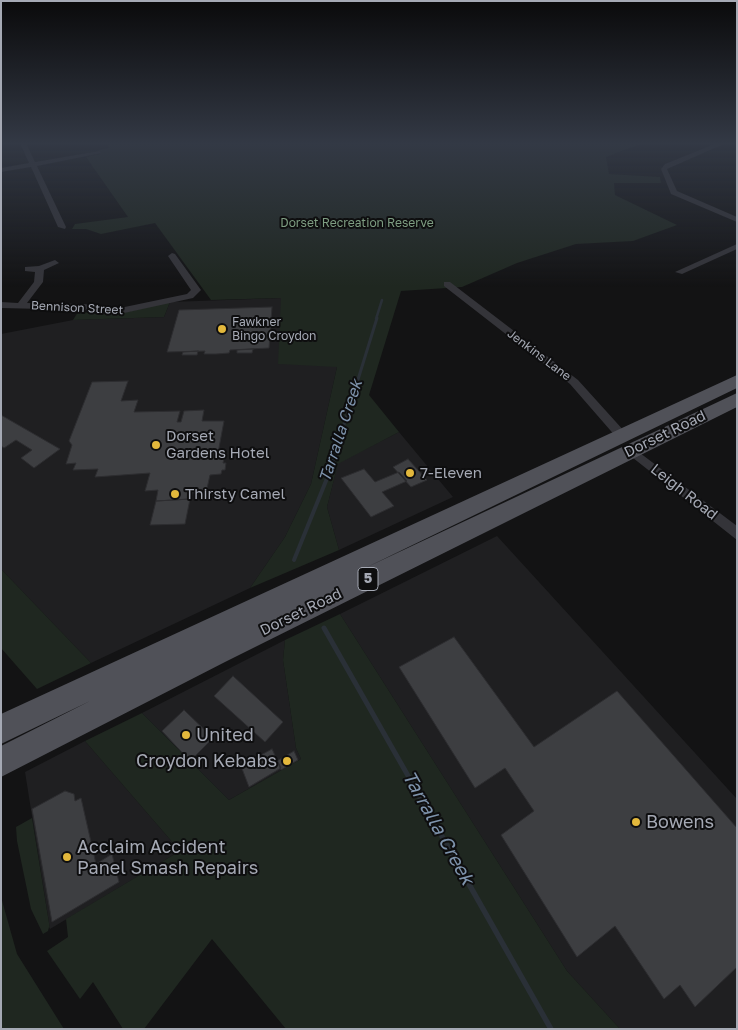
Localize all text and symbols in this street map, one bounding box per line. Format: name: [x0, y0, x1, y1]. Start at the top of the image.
park label: Dorset Recreation Reserve: [280, 216, 434, 230]
street label: Bennison Street: [30, 298, 124, 318]
place label: Fawkner Bingo Croydon: [232, 315, 316, 343]
marker: Fawkner Bingo Croydon: [216, 323, 228, 335]
street label: Jenkins Lane: [504, 326, 574, 384]
water label: Tarralla Creek: [315, 377, 367, 485]
street label: Dorset Road: [621, 407, 709, 461]
place label: Dorset Gardens Hotel: [166, 427, 269, 462]
marker: Dorset Gardens Hotel: [150, 439, 162, 451]
street label: Leigh Road: [647, 460, 721, 524]
place label: 7-Eleven: [420, 464, 482, 482]
marker: 7-Eleven: [404, 467, 416, 479]
place label: Thirsty Camel: [185, 485, 285, 503]
marker: Thirsty Camel: [169, 488, 181, 500]
road number: 5: [358, 568, 378, 590]
street label: Dorset Road: [257, 585, 345, 639]
place label: United: [196, 724, 254, 746]
marker: United: [180, 729, 192, 741]
place label: Croydon Kebabs: [136, 750, 277, 772]
marker: Croydon Kebabs: [281, 755, 293, 767]
water label: Tarralla Creek: [397, 767, 479, 889]
place label: Bowens: [646, 811, 714, 833]
marker: Bowens: [630, 816, 642, 828]
place label: Acclaim Accident Panel Smash Repairs: [77, 836, 258, 879]
marker: Acclaim Accident Panel Smash Repairs: [61, 851, 73, 863]

